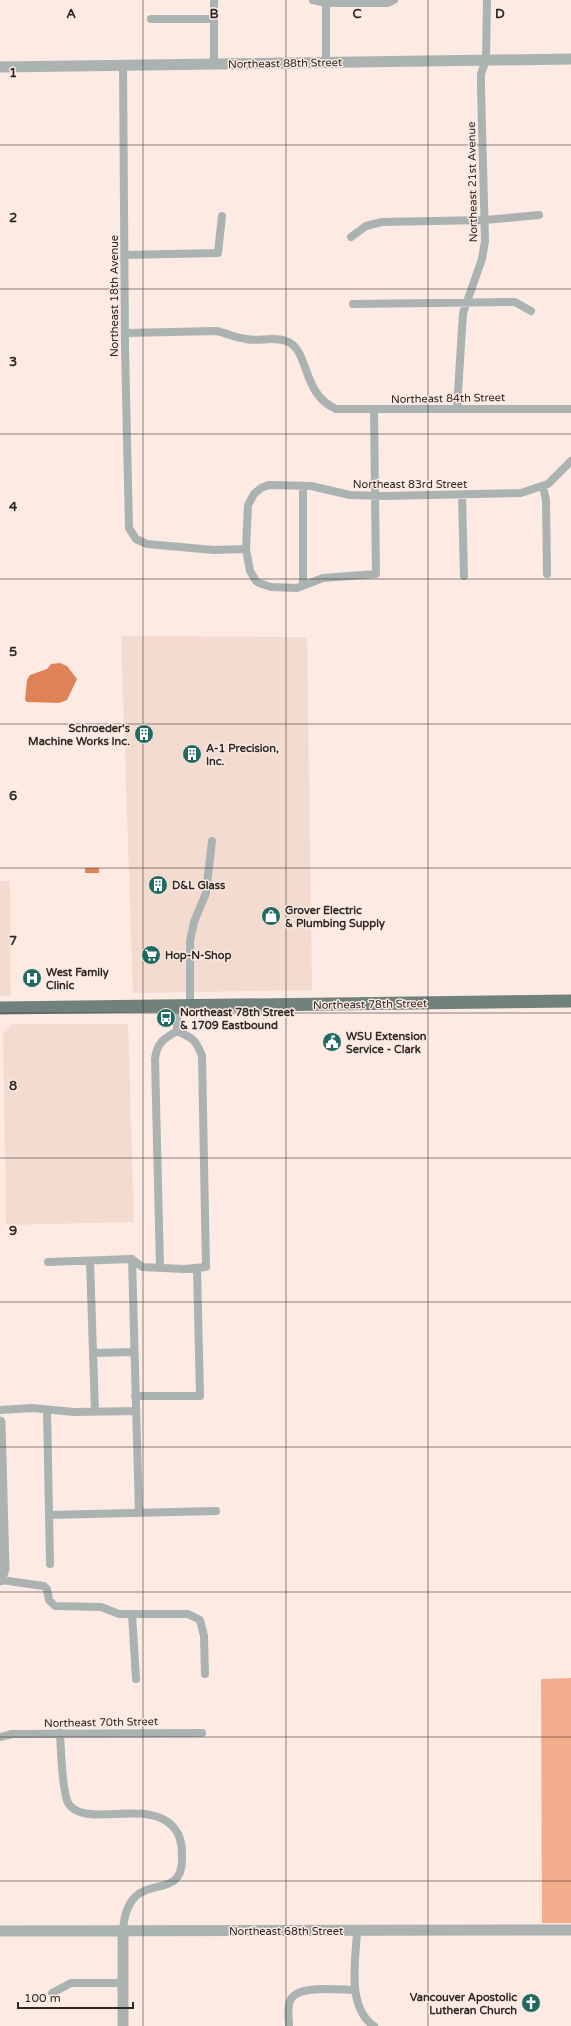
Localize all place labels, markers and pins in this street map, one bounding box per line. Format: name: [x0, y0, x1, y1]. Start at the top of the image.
place label: Schroeder's Machine Works Inc.: [28, 722, 131, 748]
building icon: Schroeder's Machine Works Inc.: [133, 723, 155, 745]
place label: A-1 Precision, Inc.: [206, 742, 279, 768]
building icon: A-1 Precision, Inc.: [181, 743, 203, 765]
building icon: D&L Glass: [147, 874, 169, 896]
place label: D&L Glass: [172, 879, 226, 892]
place label: Grover Electric & Plumbing Supply: [285, 904, 385, 931]
shop icon: Grover Electric & Plumbing Supply: [260, 905, 282, 927]
supermarket icon: Hop-N-Shop: [140, 944, 162, 966]
place label: Hop-N-Shop: [165, 949, 231, 963]
place label: West Family Clinic: [46, 966, 109, 992]
hospital icon: West Family Clinic: [21, 967, 43, 989]
place label: Northeast 78th Street & 1709 Eastbound: [180, 1006, 295, 1032]
bus stop icon: Northeast 78th Street & 1709 Eastbound: [155, 1007, 177, 1029]
place label: WSU Extension Service - Clark: [346, 1030, 427, 1056]
public building icon: WSU Extension Service - Clark: [321, 1031, 343, 1053]
place label: Vancouver Apostolic Lutheran Church: [410, 1991, 517, 2017]
church icon: Vancouver Apostolic Lutheran Church: [520, 1992, 542, 2014]

